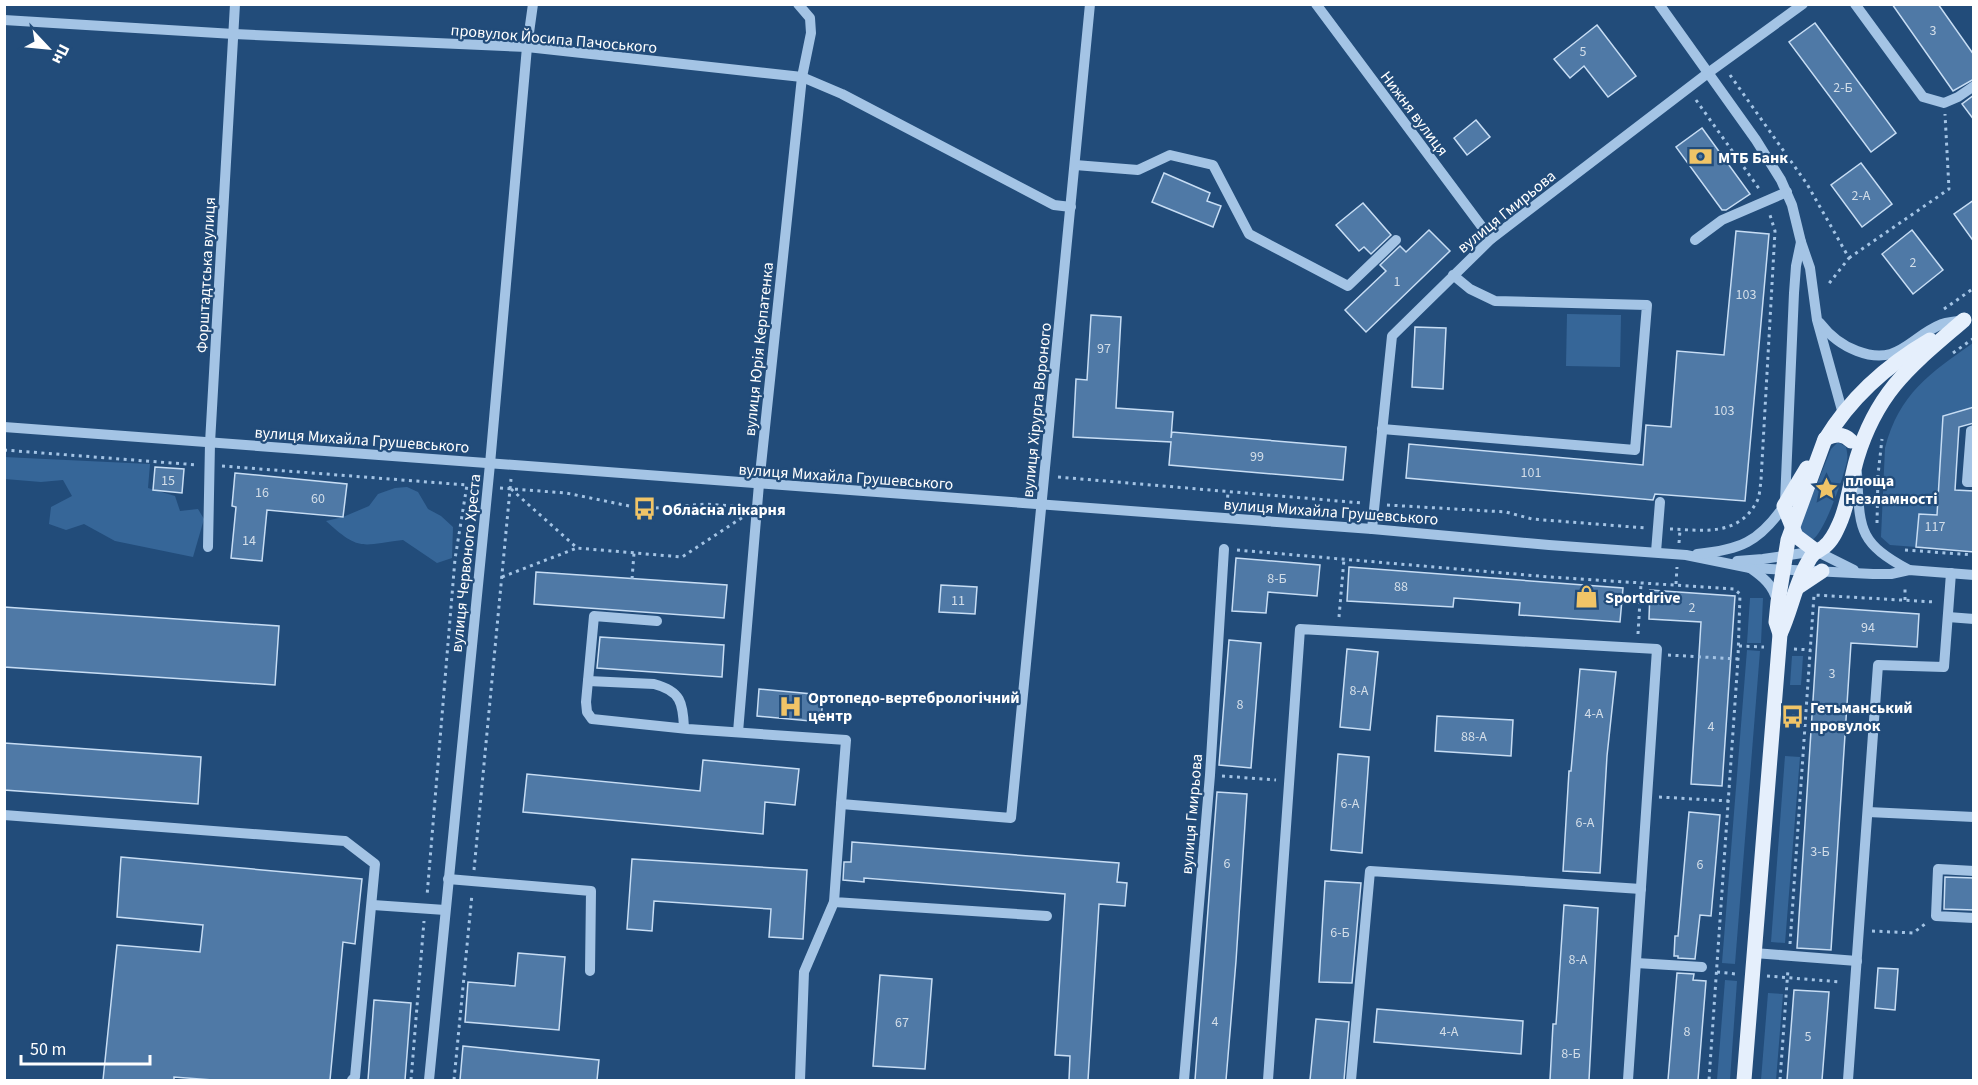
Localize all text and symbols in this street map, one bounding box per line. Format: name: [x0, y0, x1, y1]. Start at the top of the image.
north arrow: [18, 18, 78, 78]
street label: провулок Йосипа Пачоського: [450, 19, 658, 59]
house number: 3: [1930, 21, 1937, 41]
text: Пн: [46, 40, 75, 68]
house number: 5: [1580, 42, 1587, 62]
street label: Нижня вулиця: [1375, 67, 1453, 161]
house number: 2-Б: [1833, 78, 1853, 98]
bank icon: МТБ Банк: [1687, 144, 1713, 170]
place label: МТБ Банк: [1718, 147, 1788, 169]
street label: вулиця Гмирьова: [1453, 165, 1561, 258]
house number: 2-А: [1852, 186, 1871, 206]
street label: Форштадтська вулиця: [191, 197, 221, 354]
house number: 2: [1910, 253, 1917, 273]
street label: вулиця Юрія Керпатенка: [739, 261, 779, 437]
house number: 1: [1394, 272, 1401, 292]
house number: 103: [1736, 285, 1756, 305]
street label: вулиця Хірурга Вороного: [1017, 322, 1057, 499]
house number: 97: [1097, 339, 1111, 359]
house number: 103: [1714, 401, 1734, 421]
street label: вулиця Михайла Грушевського: [254, 422, 470, 458]
house number: 99: [1250, 447, 1264, 467]
street label: вулиця Михайла Грушевського: [738, 459, 954, 495]
house number: 101: [1521, 463, 1541, 483]
place label: площа Незламності: [1845, 470, 1938, 510]
house number: 15: [161, 471, 175, 491]
street label: вулиця Червоного Хреста: [446, 473, 486, 653]
place icon: площа Незламності: [1814, 476, 1840, 502]
house number: 16: [255, 483, 269, 503]
house number: 60: [311, 489, 325, 509]
street label: вулиця Михайла Грушевського: [1223, 494, 1439, 530]
bus stop icon: Обласна лікарня: [631, 496, 657, 522]
place label: Обласна лікарня: [662, 499, 786, 521]
house number: 117: [1925, 517, 1945, 537]
house number: 14: [242, 531, 256, 551]
house number: 8-Б: [1267, 569, 1287, 589]
house number: 88: [1394, 577, 1408, 597]
shop icon: Sportdrive: [1574, 584, 1600, 610]
place label: Sportdrive: [1605, 587, 1681, 609]
house number: 11: [951, 591, 965, 611]
house number: 2: [1689, 598, 1696, 618]
house number: 94: [1861, 618, 1875, 638]
house number: 3: [1829, 664, 1836, 684]
house number: 8-А: [1350, 681, 1369, 701]
place label: Ортопедо-вертебрологічний центр: [808, 687, 1020, 727]
hospital icon: Ортопедо-вертебрологічний центр: [777, 693, 803, 719]
house number: 8: [1237, 695, 1244, 715]
place label: Гетьманський провулок: [1810, 697, 1913, 737]
bus stop icon: Гетьманський провулок: [1779, 703, 1805, 729]
house number: 4-А: [1585, 704, 1604, 724]
house number: 4: [1708, 717, 1715, 737]
house number: 88-А: [1461, 727, 1487, 747]
street label: вулиця Гмирьова: [1176, 753, 1208, 875]
house number: 6-А: [1341, 794, 1360, 814]
house number: 6-А: [1576, 813, 1595, 833]
house number: 3-Б: [1810, 842, 1830, 862]
house number: 6: [1224, 854, 1231, 874]
house number: 6: [1697, 855, 1704, 875]
house number: 6-Б: [1330, 923, 1350, 943]
house number: 8-А: [1569, 950, 1588, 970]
house number: 4: [1212, 1012, 1219, 1032]
house number: 67: [895, 1013, 909, 1033]
house number: 4-А: [1440, 1022, 1459, 1042]
house number: 8: [1684, 1022, 1691, 1042]
house number: 5: [1805, 1027, 1812, 1047]
scale bar: [21, 1028, 150, 1066]
text: 50 m: [30, 1037, 66, 1062]
house number: 8-Б: [1561, 1044, 1581, 1064]

